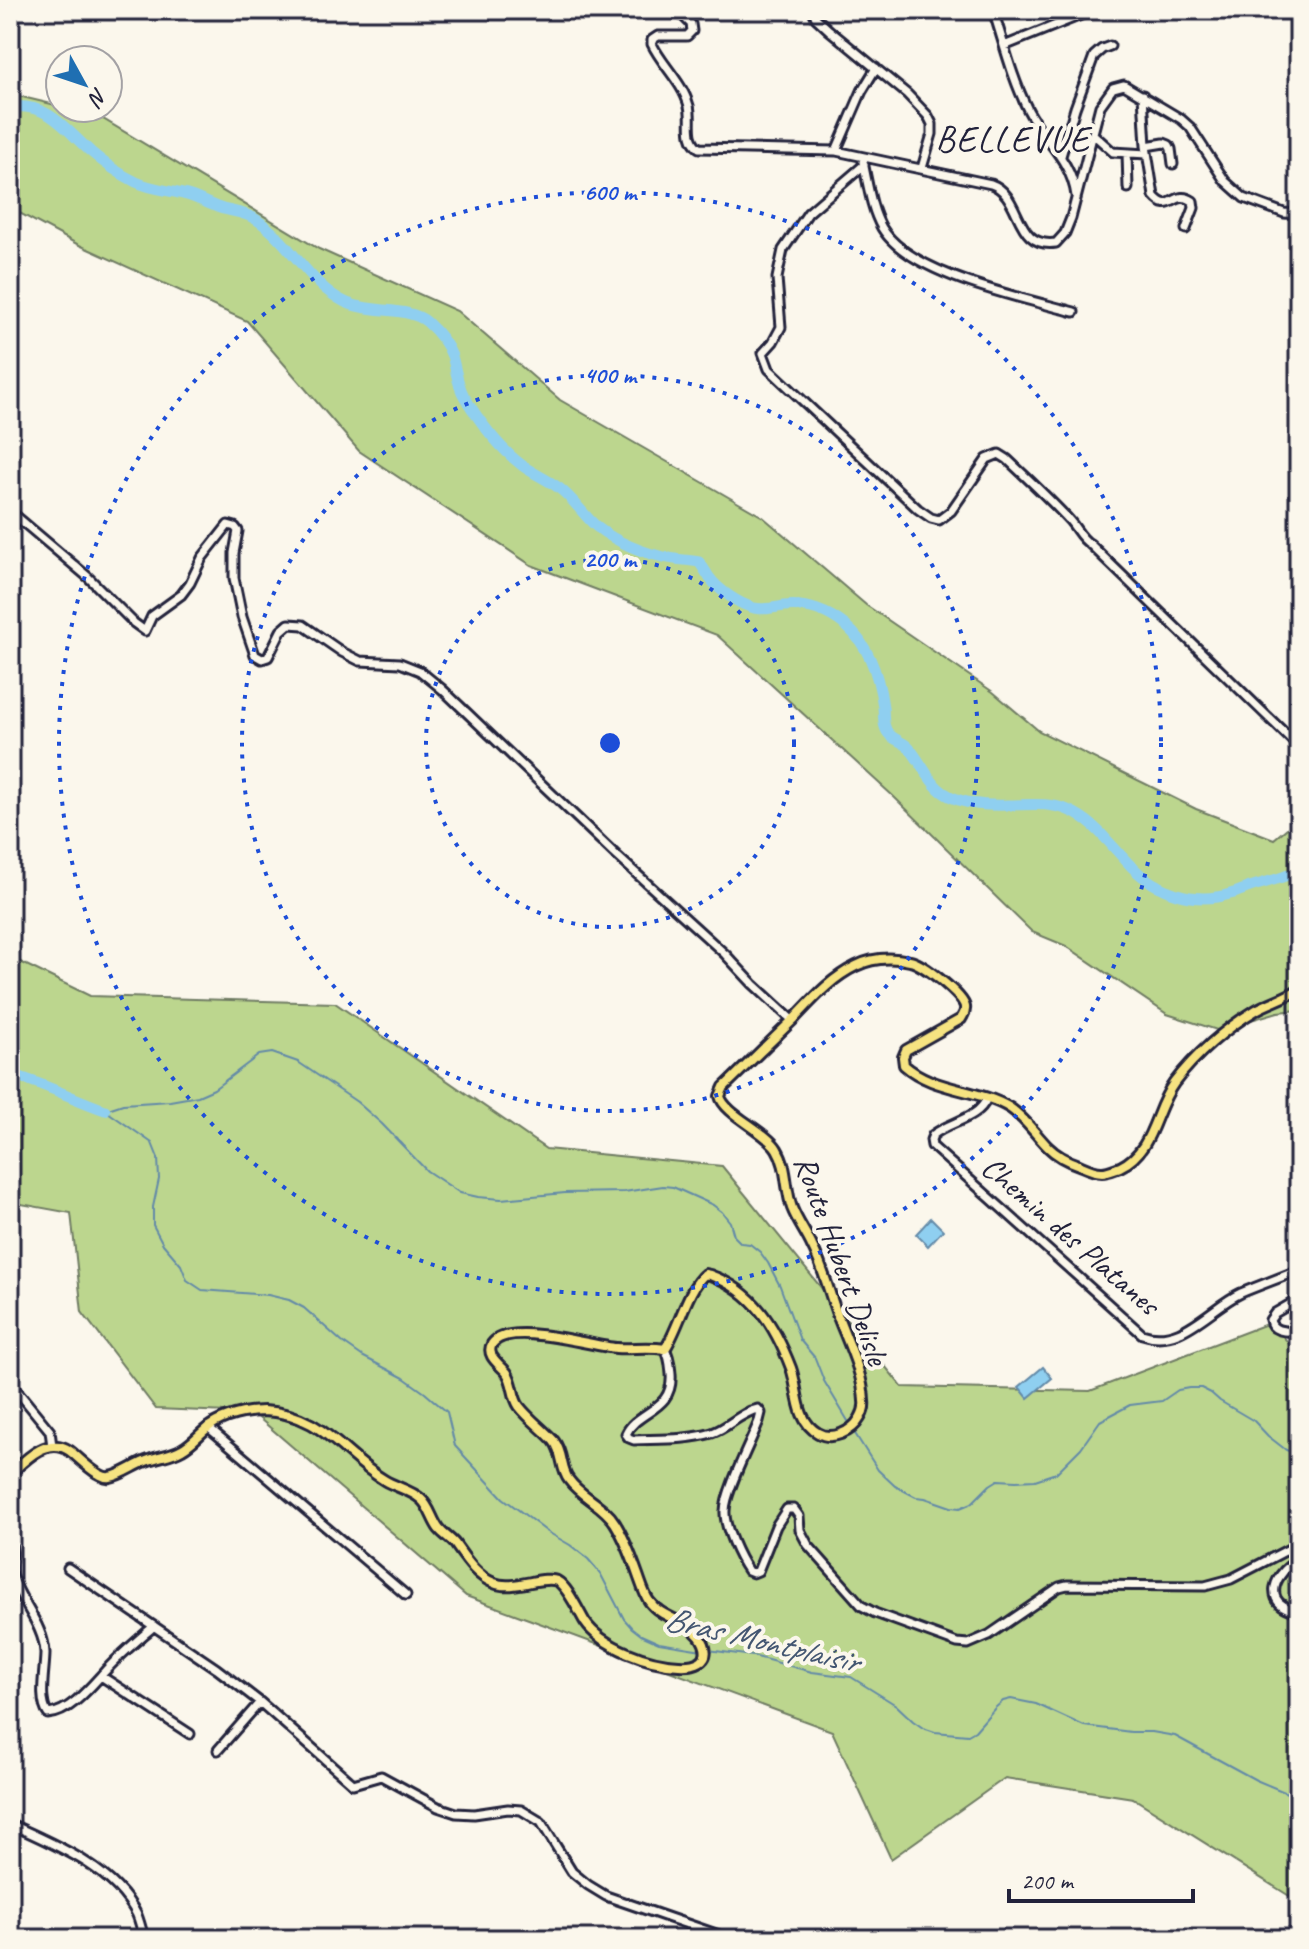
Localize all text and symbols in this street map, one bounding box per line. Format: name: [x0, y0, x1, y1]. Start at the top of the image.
north arrow: [44, 44, 124, 124]
text: N: [81, 82, 114, 113]
district label: BELLEVUE: [935, 116, 1093, 162]
text: 600 m: [584, 177, 639, 207]
text: 400 m: [584, 360, 638, 390]
text: 200 m: [584, 544, 638, 574]
centre of rings: [596, 729, 624, 757]
street label: Chemin des Platanes: [973, 1147, 1171, 1326]
street label: Route Hubert Delisle: [785, 1150, 899, 1373]
water label: Bras Montplaisir: [661, 1596, 867, 1684]
scale bar: [1009, 1853, 1193, 1903]
text: 200 m: [1021, 1866, 1075, 1896]

